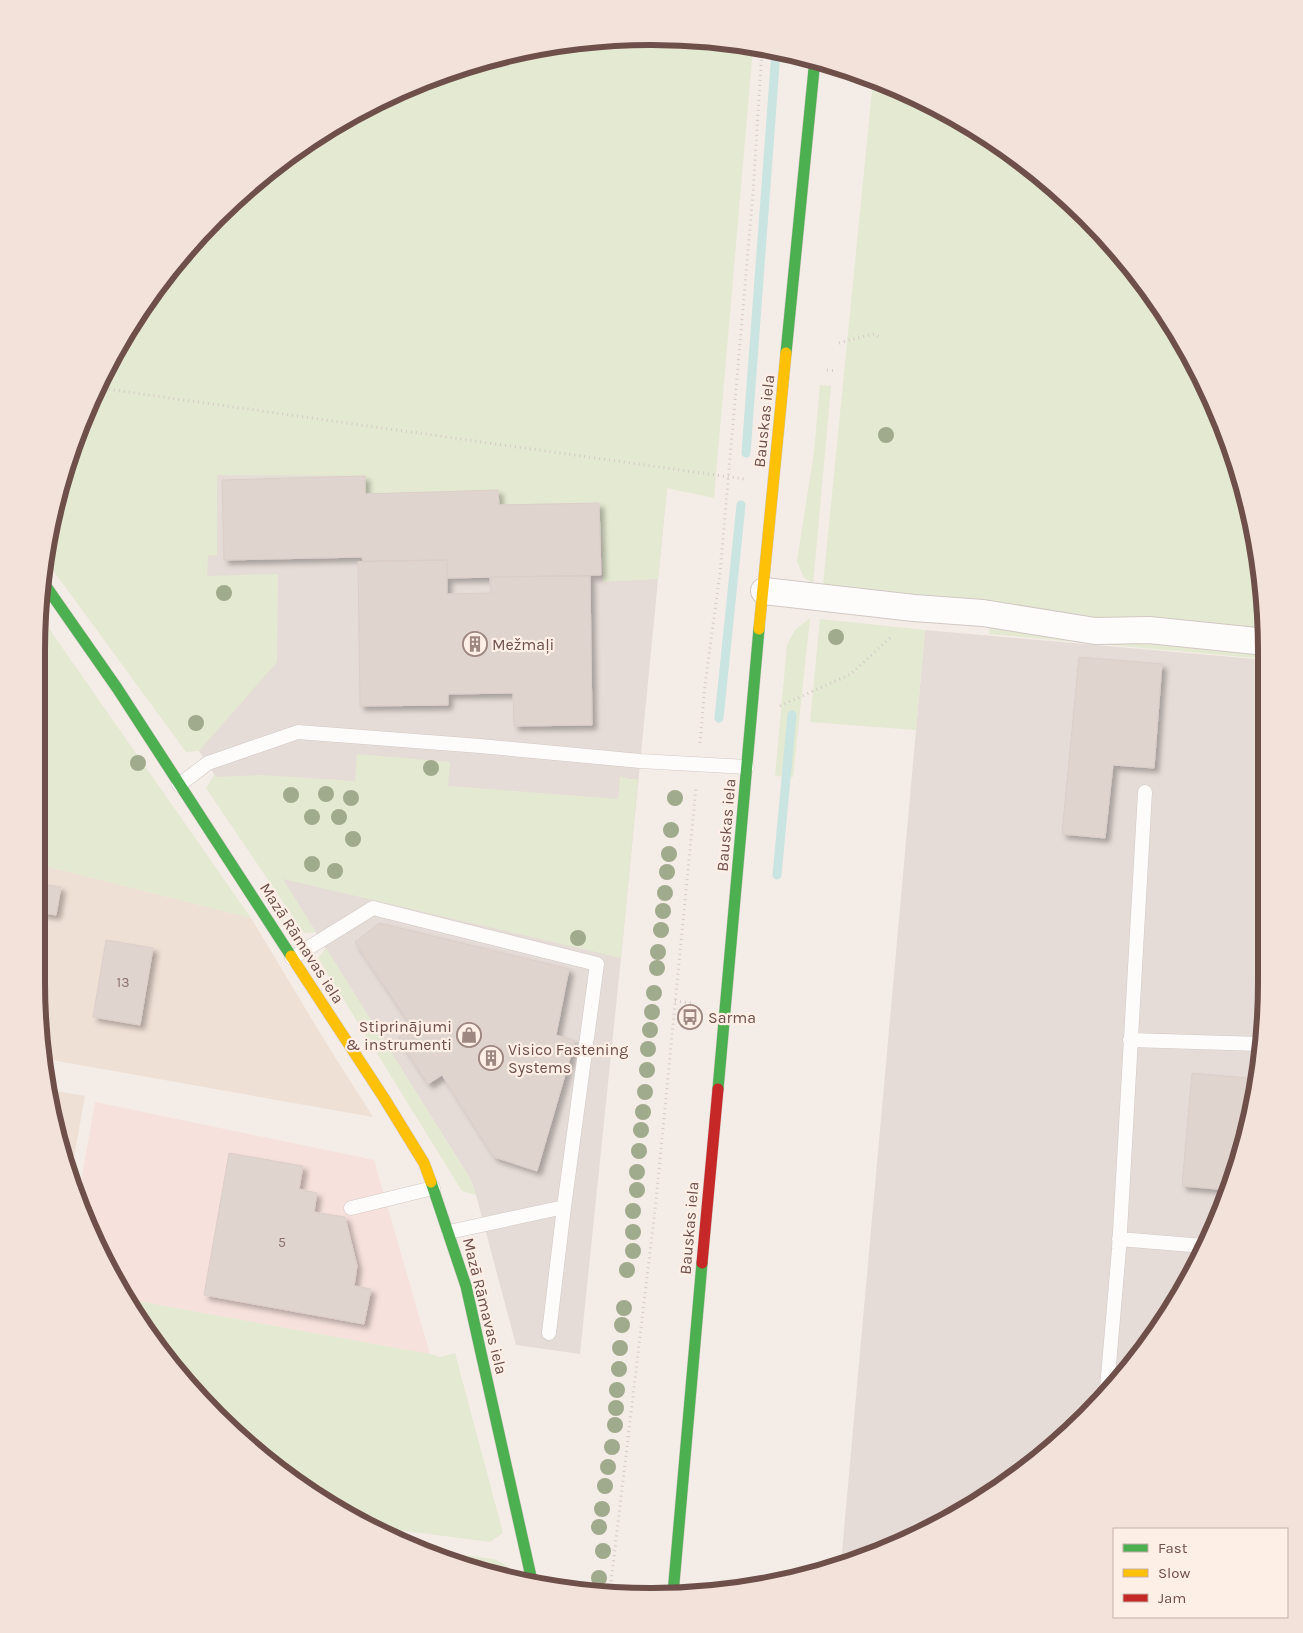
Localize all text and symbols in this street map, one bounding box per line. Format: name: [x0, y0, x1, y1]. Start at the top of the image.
street label: Bauskas iela: [750, 374, 778, 468]
building icon: Mežmaļi: [462, 631, 488, 657]
place label: Mežmaļi: [492, 635, 554, 654]
street label: Bauskas iela: [712, 778, 740, 872]
street label: Mazā Rāmavas iela: [256, 879, 348, 1007]
house number: 13: [117, 974, 129, 991]
bus stop icon: Sarma: [677, 1004, 703, 1030]
place label: Sarma: [708, 1008, 756, 1027]
place label: Stiprinājumi & instrumenti: [346, 1017, 452, 1054]
shop icon: Stiprinājumi & instrumenti: [456, 1022, 482, 1048]
place label: Visico Fastening Systems: [508, 1040, 628, 1077]
building icon: Visico Fastening Systems: [478, 1045, 504, 1071]
street label: Bauskas iela: [675, 1181, 703, 1275]
house number: 5: [278, 1234, 286, 1251]
street label: Mazā Rāmavas iela: [459, 1236, 511, 1376]
legend: [1113, 1528, 1288, 1618]
text: Fast: [1158, 1539, 1188, 1557]
text: Slow: [1158, 1564, 1190, 1582]
text: Jam: [1158, 1589, 1186, 1607]

